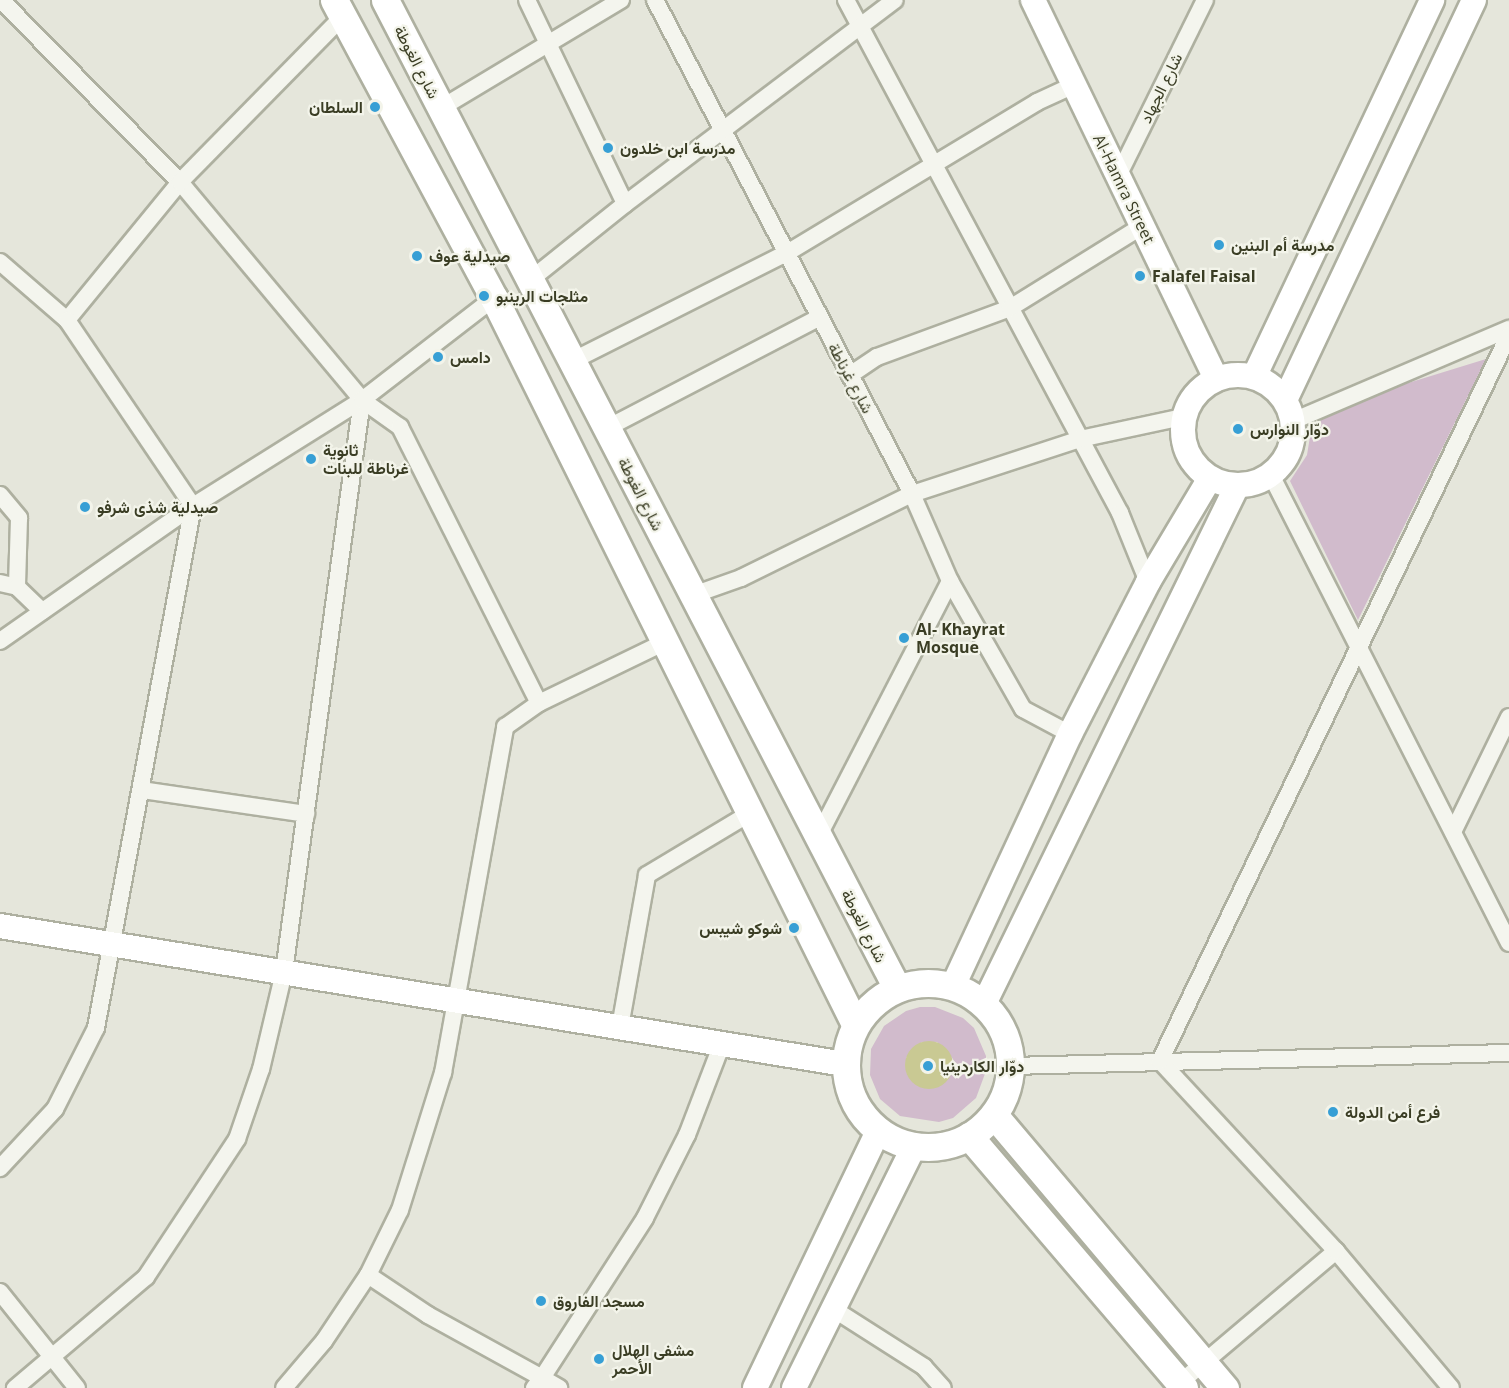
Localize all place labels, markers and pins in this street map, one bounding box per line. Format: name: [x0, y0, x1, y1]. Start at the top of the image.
place label: السلطان: [309, 97, 363, 117]
marker: السلطان: [368, 100, 382, 114]
place label: مدرسة ابن خلدون: [620, 138, 735, 158]
marker: مدرسة ابن خلدون: [601, 141, 615, 155]
place label: مدرسة أم البنين: [1231, 235, 1334, 255]
marker: مدرسة أم البنين: [1212, 238, 1226, 252]
place label: صيدلية عوف: [429, 246, 510, 266]
marker: صيدلية عوف: [410, 249, 424, 263]
place label: Falafel Faisal: [1152, 266, 1256, 286]
marker: Falafel Faisal: [1133, 269, 1147, 283]
place label: مثلجات الرينبو: [496, 286, 588, 306]
marker: مثلجات الرينبو: [477, 289, 491, 303]
place label: دامس: [450, 347, 491, 367]
marker: دامس: [431, 350, 445, 364]
place label: دوّار النوارس: [1250, 419, 1329, 439]
marker: دوّار النوارس: [1231, 422, 1245, 436]
place label: ثانوية غرناطة للبنات: [323, 440, 409, 478]
marker: ثانوية غرناطة للبنات: [304, 452, 318, 466]
place label: صيدلية شذى شرفو: [97, 497, 218, 517]
marker: صيدلية شذى شرفو: [78, 500, 92, 514]
place label: Al- Khayrat Mosque: [916, 619, 1005, 657]
marker: Al- Khayrat Mosque: [897, 631, 911, 645]
place label: شوكو شيبس: [699, 918, 782, 938]
marker: شوكو شيبس: [787, 921, 801, 935]
place label: دوّار الكاردينيا: [940, 1056, 1024, 1076]
marker: دوّار الكاردينيا: [921, 1059, 935, 1073]
place label: فرع أمن الدولة: [1345, 1102, 1440, 1122]
marker: فرع أمن الدولة: [1326, 1105, 1340, 1119]
place label: مسجد الفاروق: [553, 1291, 645, 1311]
marker: مسجد الفاروق: [534, 1294, 548, 1308]
place label: مشفى الهلال الأحمر: [612, 1340, 694, 1378]
marker: مشفى الهلال الأحمر: [590, 1350, 608, 1368]

